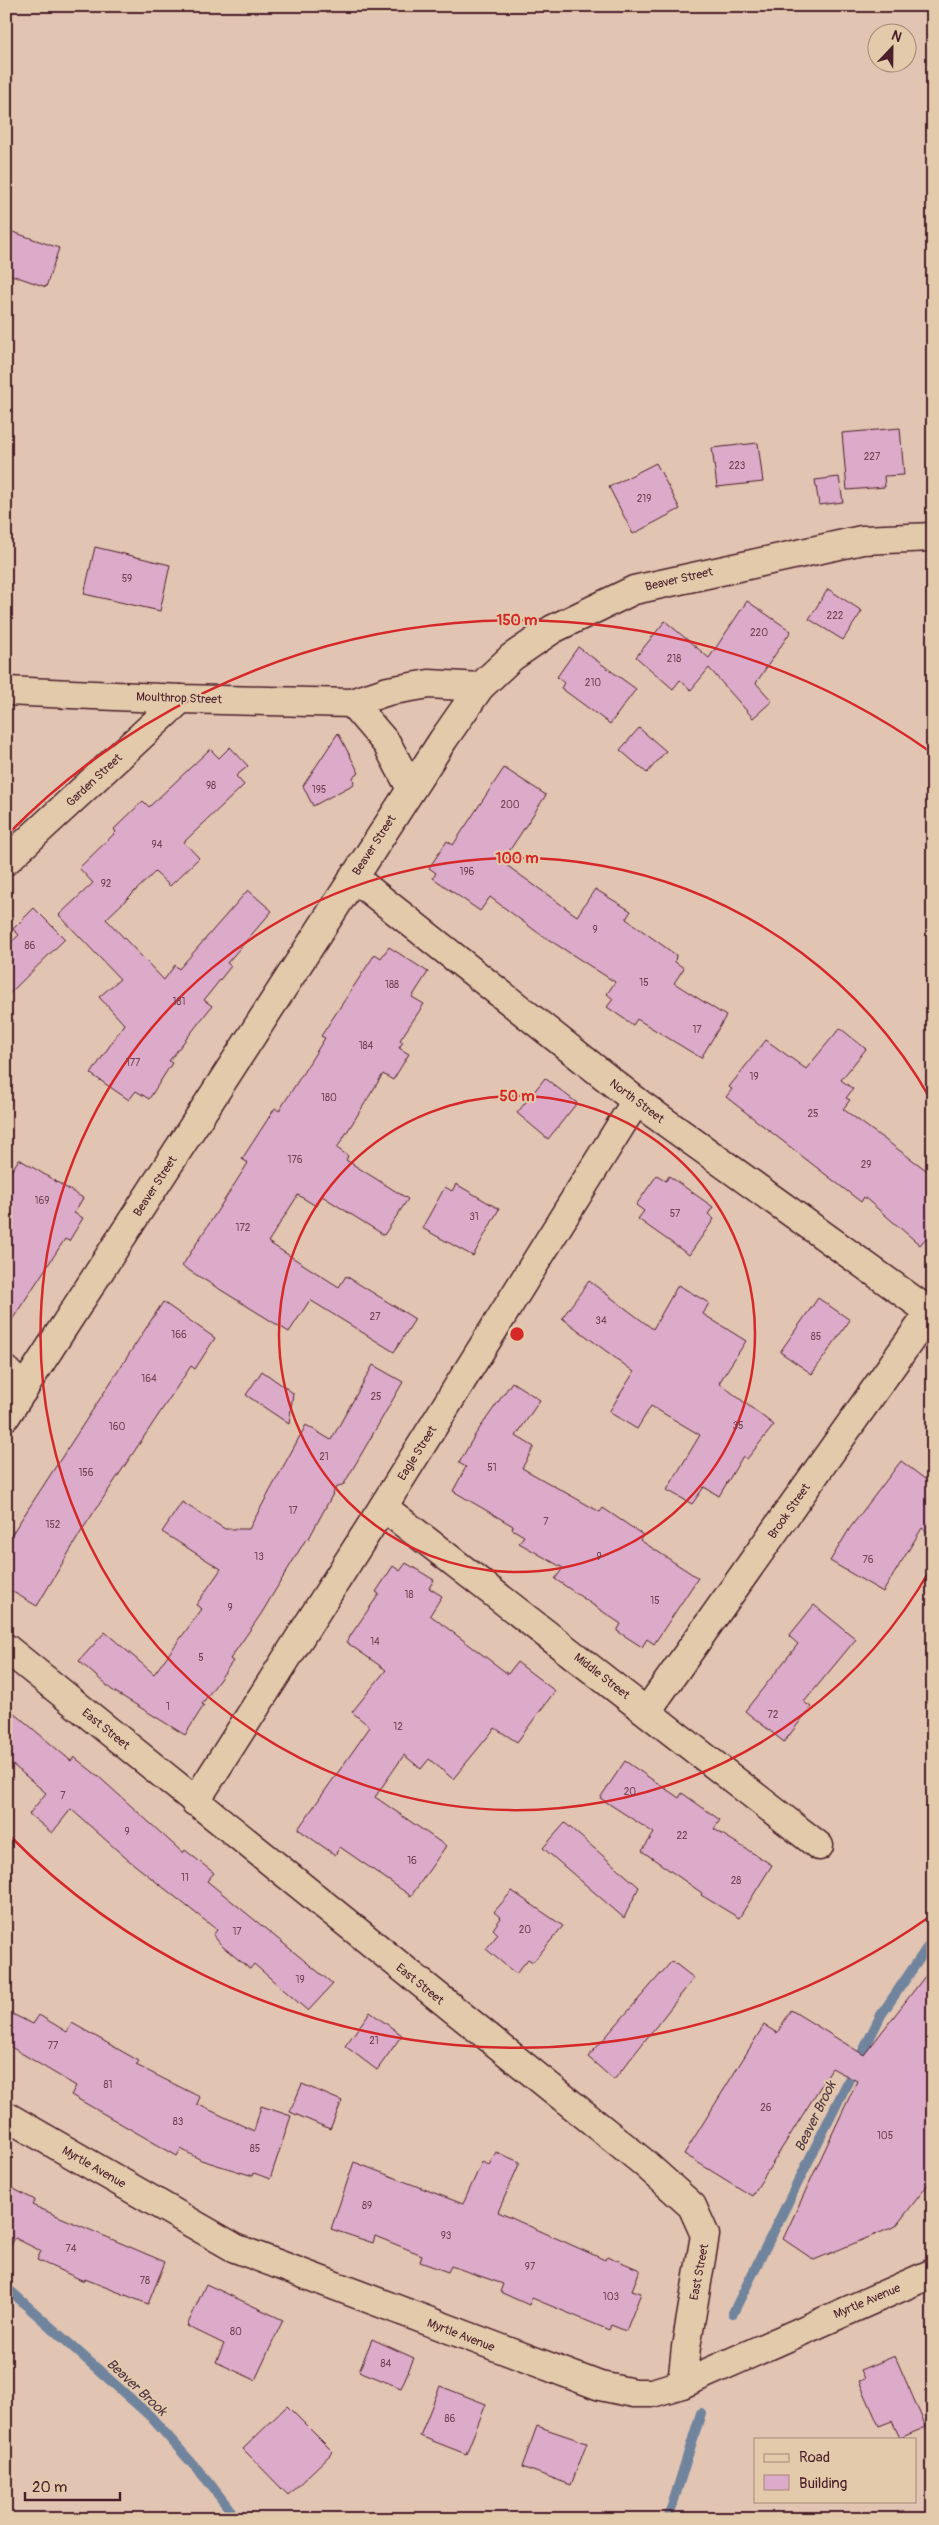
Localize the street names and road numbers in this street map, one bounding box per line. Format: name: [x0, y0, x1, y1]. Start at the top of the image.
street label: Beaver Street: [644, 564, 715, 595]
street label: Moulthrop Street: [136, 690, 222, 707]
street label: Garden Street: [63, 750, 126, 810]
street label: Beaver Street: [349, 812, 400, 878]
street label: North Street: [606, 1076, 667, 1127]
street label: Beaver Street: [130, 1153, 181, 1219]
street label: Eagle Street: [395, 1423, 440, 1483]
street label: Brook Street: [765, 1481, 814, 1542]
street label: Middle Street: [571, 1650, 633, 1703]
street label: East Street: [79, 1706, 133, 1753]
street label: East Street: [393, 1961, 447, 2008]
street label: Myrtle Avenue: [59, 2143, 128, 2192]
street label: East Street: [687, 2242, 712, 2302]
street label: Myrtle Avenue: [832, 2281, 903, 2322]
street label: Myrtle Avenue: [425, 2316, 497, 2355]

